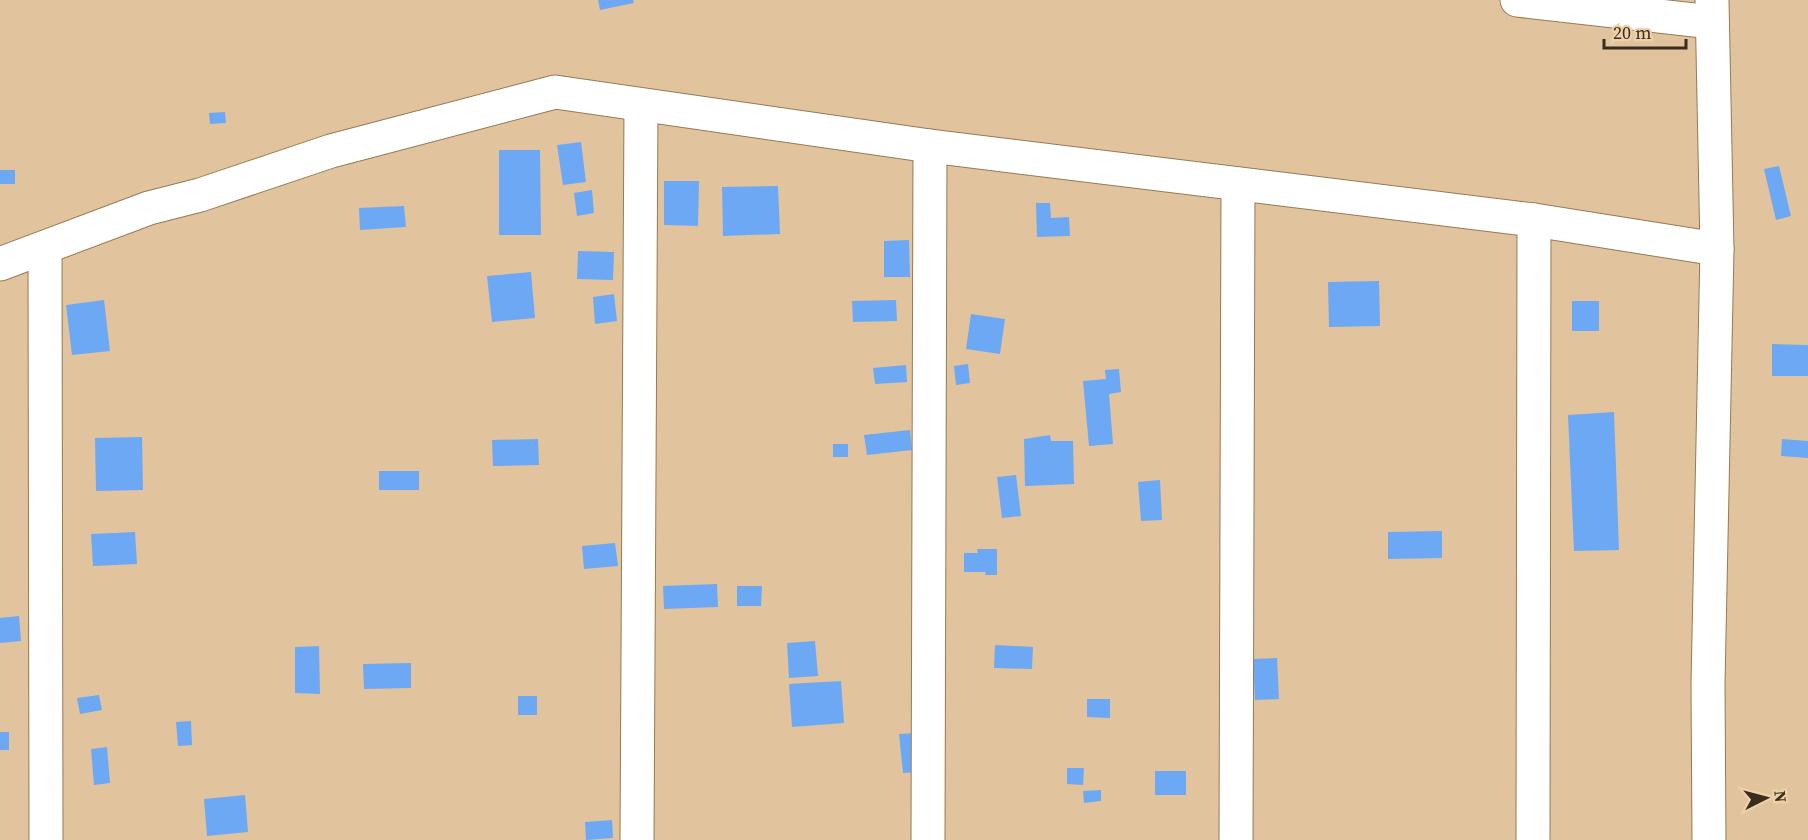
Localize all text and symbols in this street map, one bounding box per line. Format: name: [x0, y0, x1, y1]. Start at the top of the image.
scale bar: [1604, 12, 1686, 50]
text: 20 m: [1613, 20, 1651, 45]
north arrow: [1736, 768, 1796, 828]
text: N: [1769, 789, 1793, 804]

